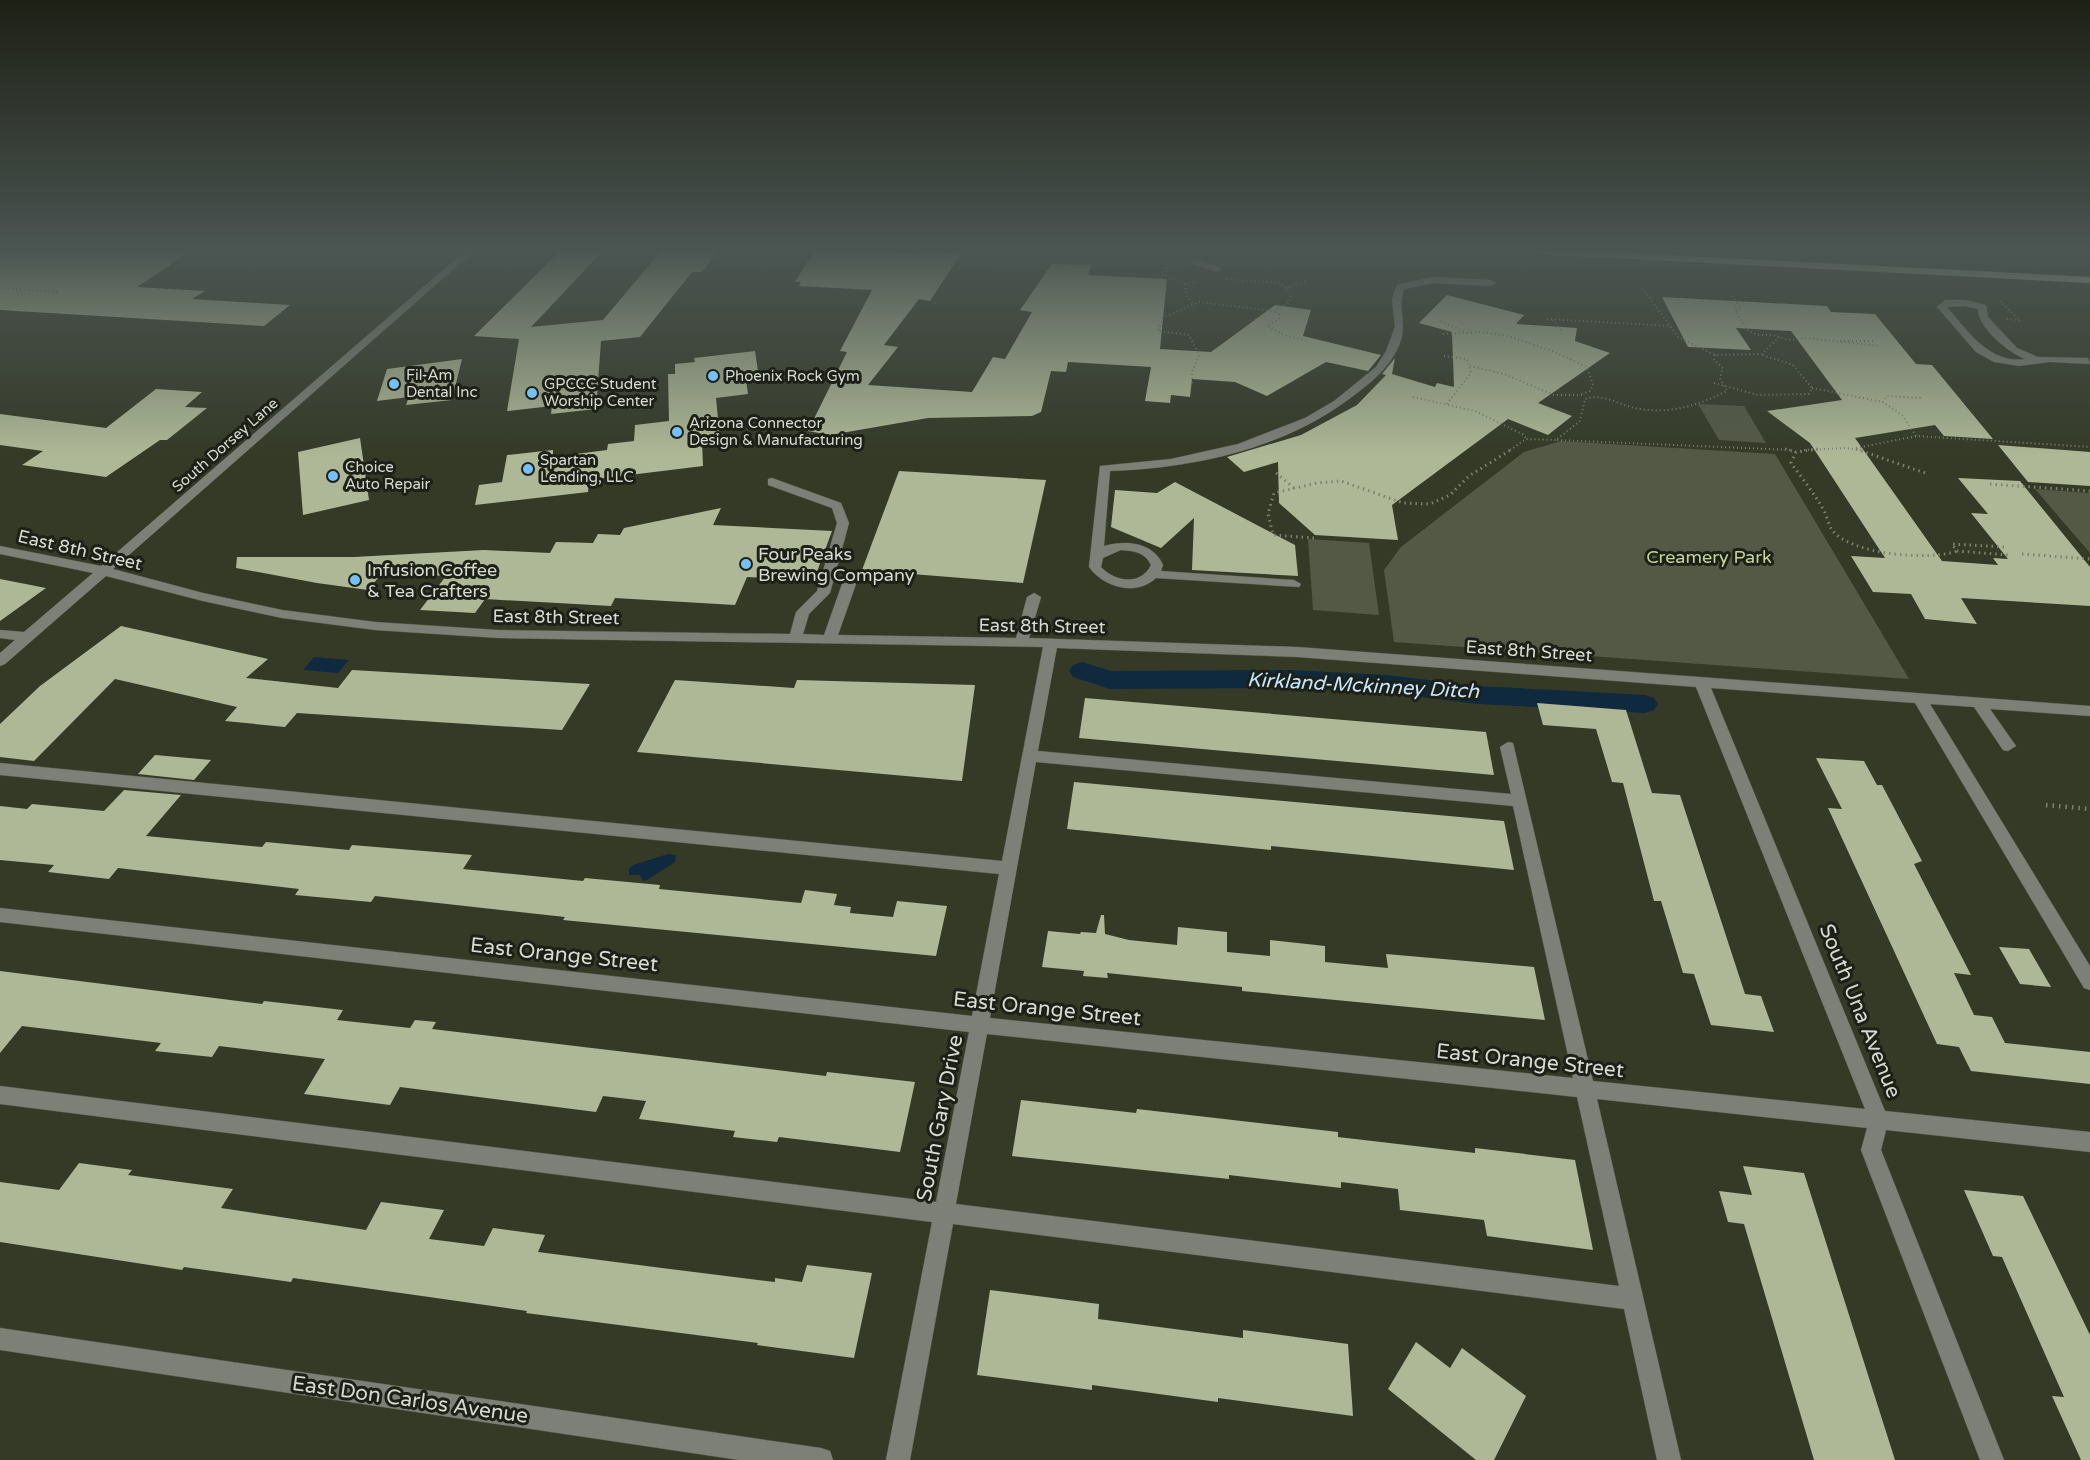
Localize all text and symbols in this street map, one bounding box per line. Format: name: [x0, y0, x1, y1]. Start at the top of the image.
place label: Fil-Am Dental Inc: [406, 366, 477, 401]
place label: Phoenix Rock Gym: [725, 367, 860, 385]
marker: Phoenix Rock Gym: [706, 369, 720, 383]
place label: GPCCC Student Worship Center: [544, 375, 657, 410]
marker: Fil-Am Dental Inc: [387, 377, 401, 391]
marker: GPCCC Student Worship Center: [525, 386, 539, 400]
street label: South Dorsey Lane: [168, 394, 282, 496]
place label: Arizona Connector Design & Manufacturing: [689, 414, 863, 449]
marker: Arizona Connector Design & Manufacturing: [670, 425, 684, 439]
place label: Spartan Lending, LLC: [540, 451, 634, 486]
place label: Choice Auto Repair: [345, 458, 431, 493]
marker: Spartan Lending, LLC: [521, 462, 535, 476]
marker: Choice Auto Repair: [326, 469, 340, 483]
street label: East 8th Street: [16, 525, 144, 575]
place label: Four Peaks Brewing Company: [758, 543, 915, 586]
park label: Creamery Park: [1646, 546, 1772, 568]
marker: Four Peaks Brewing Company: [739, 557, 753, 571]
place label: Infusion Coffee & Tea Crafters: [367, 559, 497, 602]
marker: Infusion Coffee & Tea Crafters: [348, 573, 362, 587]
street label: East 8th Street: [492, 605, 620, 629]
street label: East 8th Street: [978, 614, 1106, 638]
street label: East 8th Street: [1465, 636, 1593, 666]
water label: Kirkland-Mckinney Ditch: [1246, 668, 1480, 704]
street label: South Una Avenue: [1814, 920, 1906, 1102]
street label: East Orange Street: [469, 933, 659, 977]
street label: East Orange Street: [952, 987, 1142, 1031]
street label: South Gary Drive: [912, 1033, 968, 1203]
street label: East Orange Street: [1435, 1039, 1625, 1083]
street label: East Don Carlos Avenue: [290, 1371, 530, 1429]

